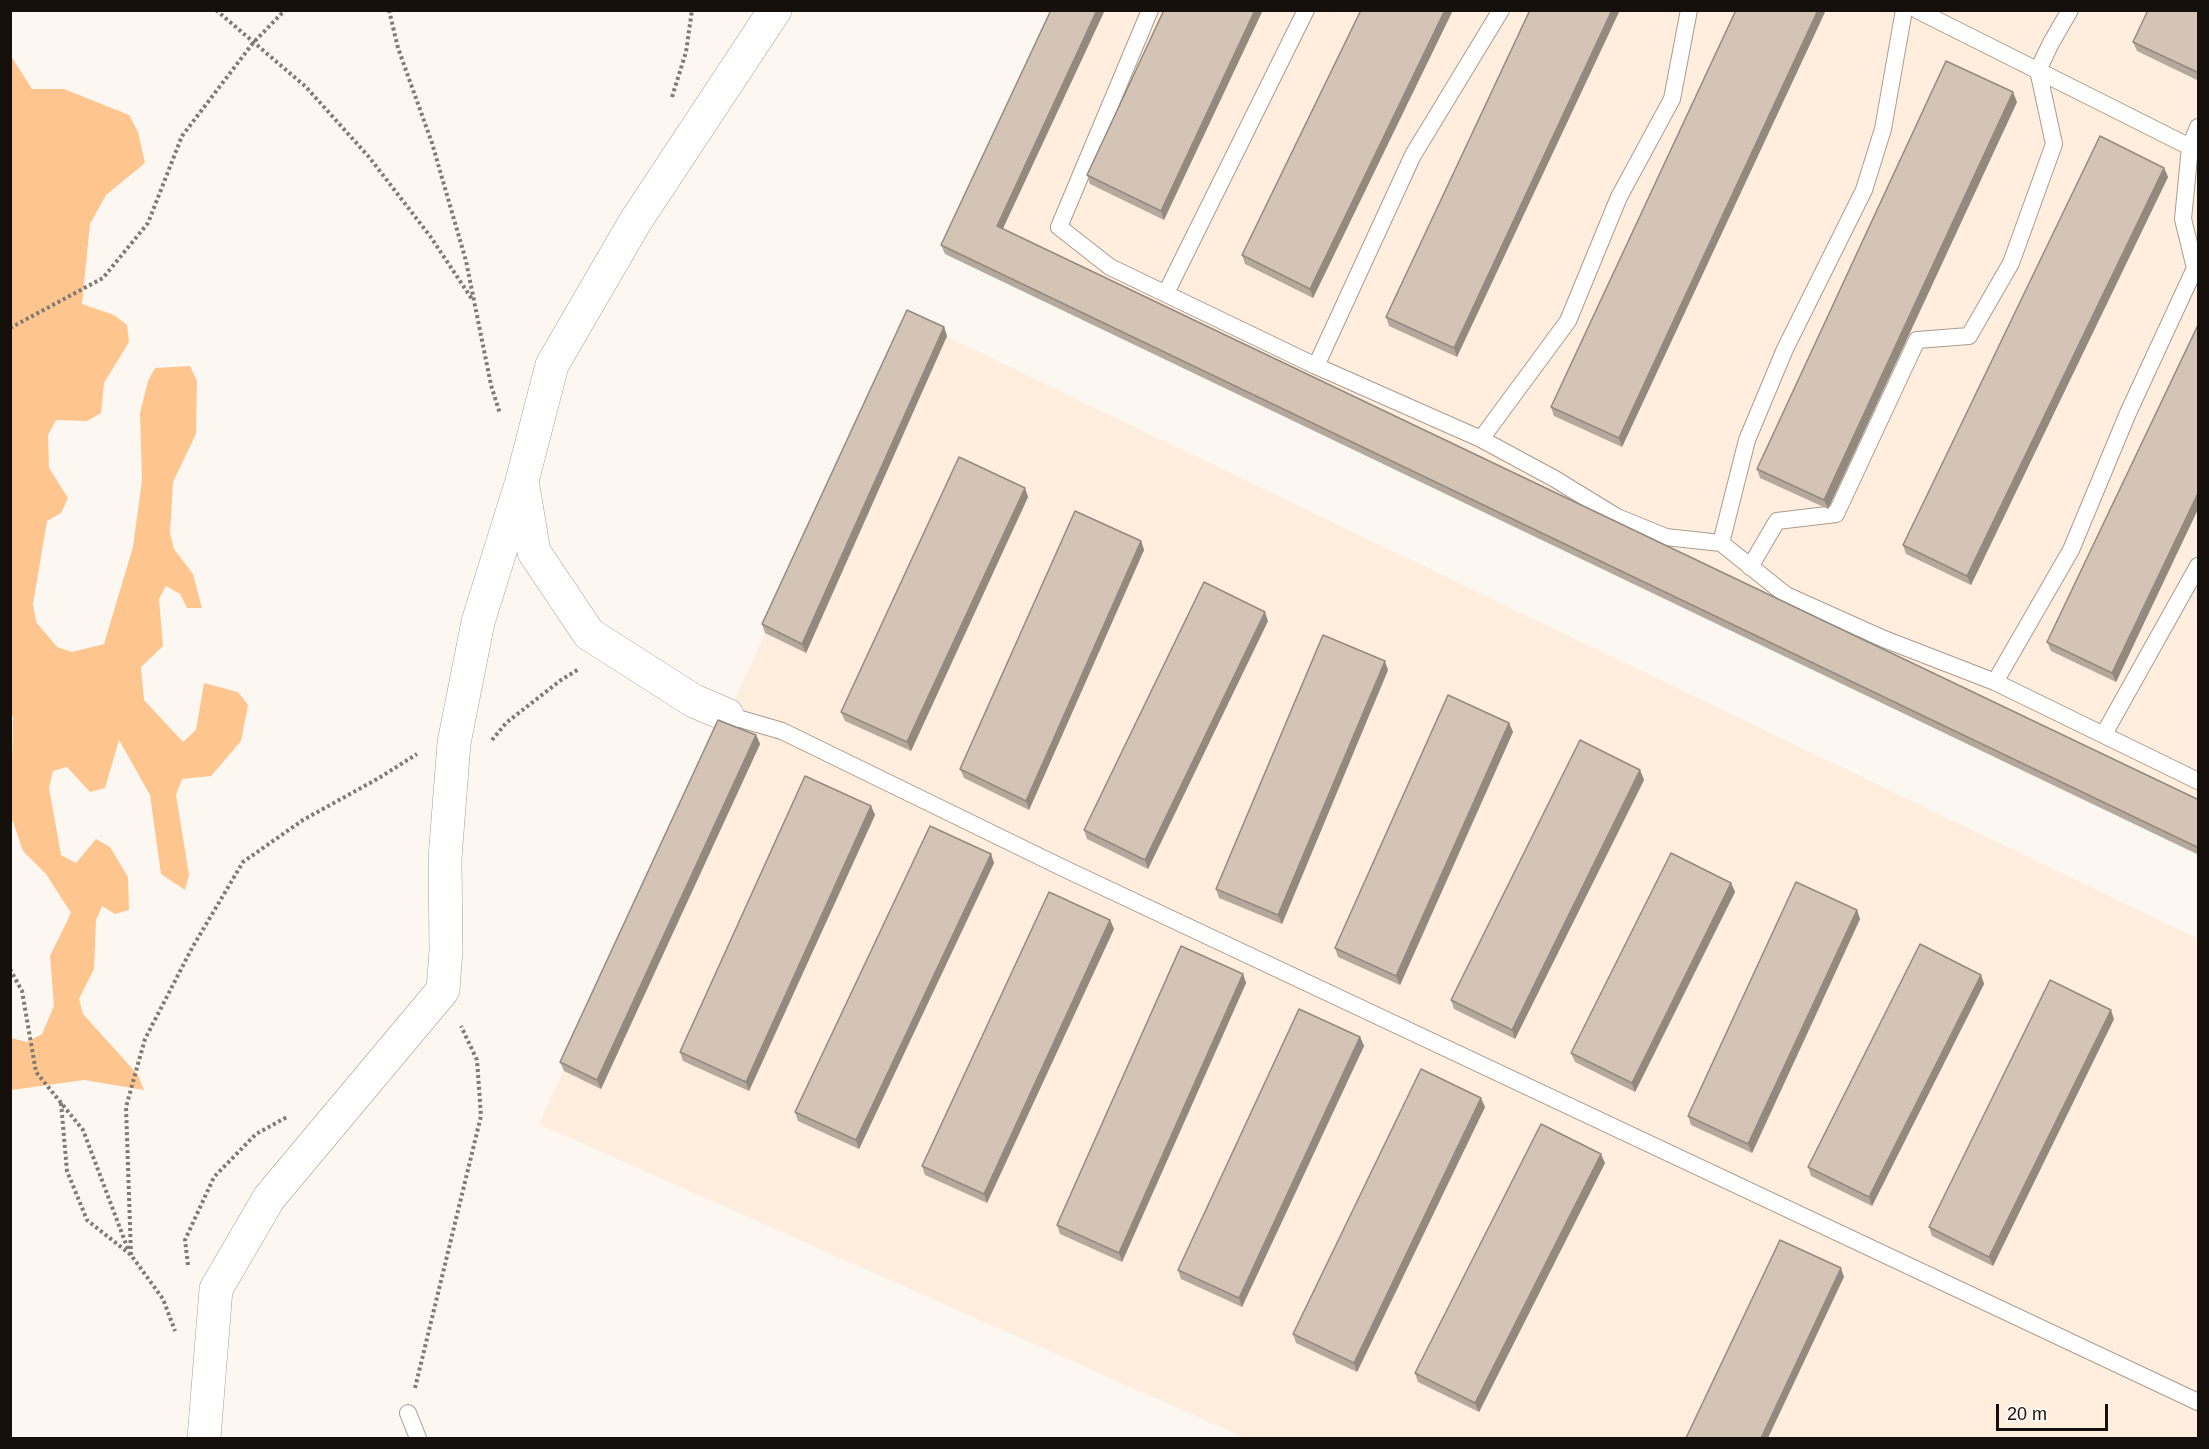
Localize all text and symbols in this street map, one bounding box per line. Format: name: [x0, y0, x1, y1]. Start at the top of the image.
scale bar: [1999, 1392, 2112, 1430]
text: 20 m: [2007, 1404, 2047, 1424]

